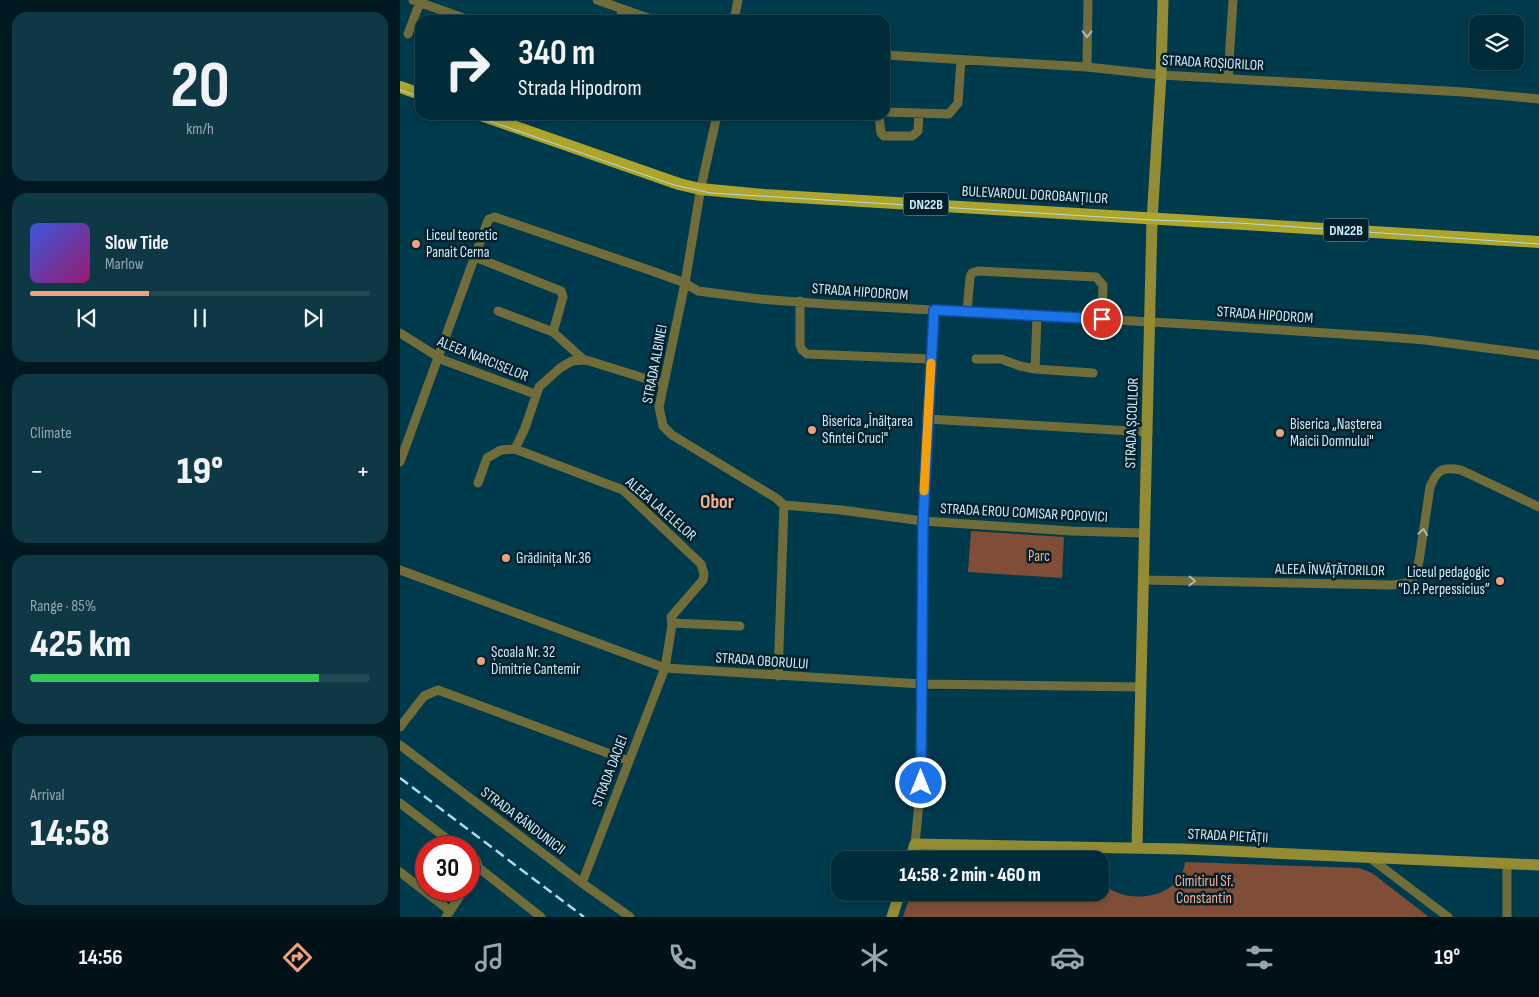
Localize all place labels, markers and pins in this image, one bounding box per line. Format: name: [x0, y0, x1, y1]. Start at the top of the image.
place label: Liceul teoretic Panait Cerna: [426, 226, 498, 262]
marker: Liceul teoretic Panait Cerna: [410, 238, 422, 250]
pin: [1081, 298, 1123, 340]
place label: Biserica „Înălțarea Sfintei Cruci": [822, 412, 913, 448]
place label: Biserica „Nașterea Maicii Domnului": [1290, 415, 1382, 451]
marker: Biserica „Înălțarea Sfintei Cruci": [806, 424, 818, 436]
marker: Biserica „Nașterea Maicii Domnului": [1274, 427, 1286, 439]
place label: Grădinița Nr.36: [516, 549, 591, 568]
marker: Grădinița Nr.36: [500, 552, 512, 564]
place label: Liceul pedagogic ”D.P. Perpessicius”: [1398, 563, 1490, 599]
marker: Liceul pedagogic ”D.P. Perpessicius”: [1494, 575, 1506, 587]
place label: Școala Nr. 32 Dimitrie Cantemir: [491, 643, 581, 679]
marker: Școala Nr. 32 Dimitrie Cantemir: [475, 655, 487, 667]

